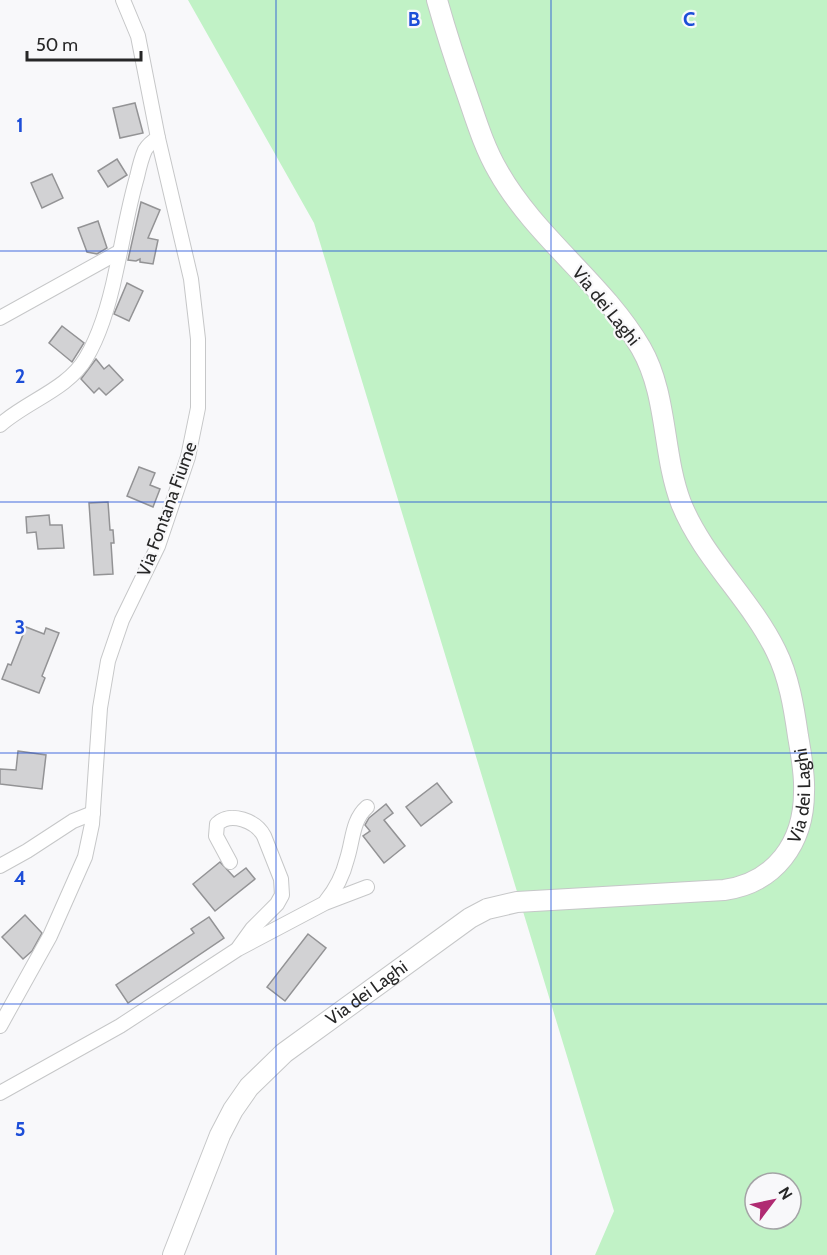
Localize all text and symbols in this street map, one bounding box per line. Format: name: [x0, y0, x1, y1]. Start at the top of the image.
text: B: [408, 7, 420, 31]
text: C: [683, 7, 695, 31]
scale bar: [27, 24, 141, 62]
text: 50 m: [36, 34, 78, 56]
text: 1: [16, 113, 24, 137]
street label: Via dei Laghi: [567, 262, 645, 350]
text: 2: [15, 364, 25, 388]
street label: Via Fontana Fiume: [132, 439, 202, 579]
text: 3: [15, 615, 25, 639]
street label: Via dei Laghi: [783, 747, 815, 847]
text: 4: [14, 866, 26, 890]
street label: Via dei Laghi: [321, 956, 412, 1030]
text: 5: [15, 1117, 25, 1141]
north arrow: [743, 1171, 803, 1231]
text: N: [774, 1183, 796, 1203]

